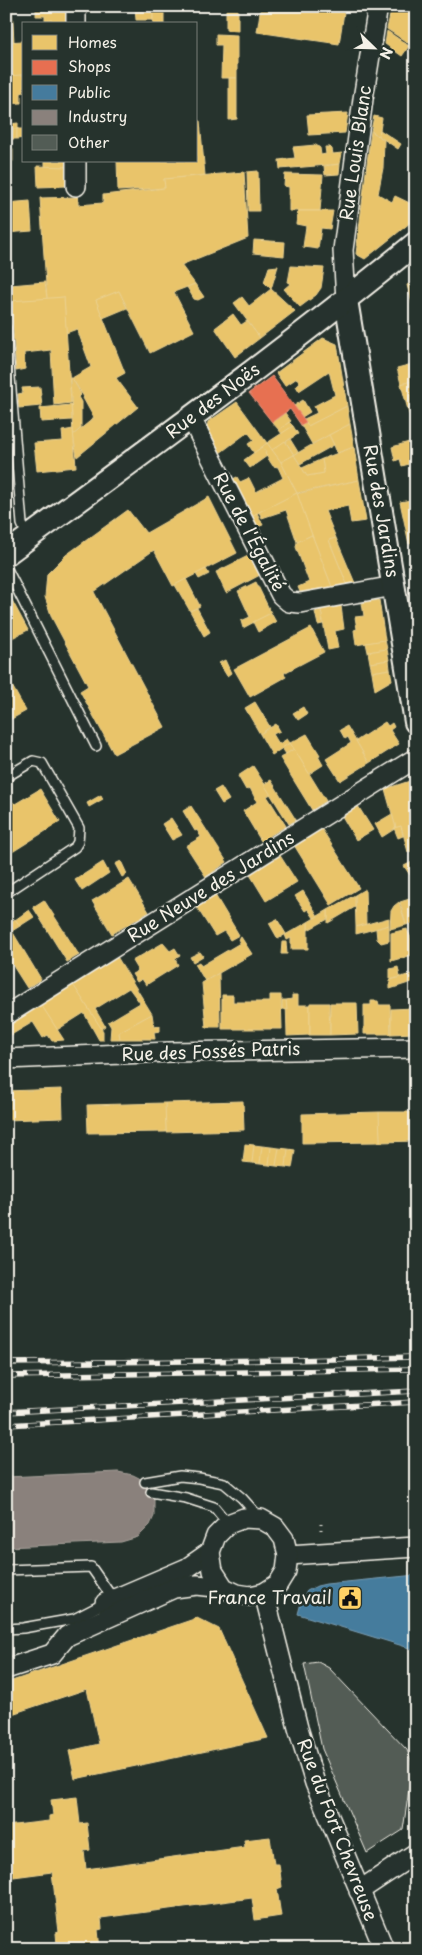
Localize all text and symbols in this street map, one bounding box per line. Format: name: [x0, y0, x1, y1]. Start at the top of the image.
legend: [22, 22, 198, 162]
north arrow: [350, 22, 400, 72]
text: Homes: [68, 30, 117, 53]
text: N: [375, 44, 398, 62]
text: Shops: [68, 54, 111, 77]
text: Public: [68, 80, 111, 103]
street label: Rue Louis Blanc: [332, 83, 377, 222]
text: Industry: [68, 104, 127, 127]
text: Other: [68, 130, 109, 153]
street label: Rue des Noës: [159, 355, 265, 444]
street label: Rue des Jardins: [357, 442, 407, 579]
street label: Rue de l'Égalité: [208, 467, 293, 596]
street label: Rue Neuve des Jardins: [121, 823, 299, 948]
street label: Rue des Fossés Patris: [121, 1034, 301, 1067]
place label: France Travail: [208, 1583, 332, 1610]
public building icon: France Travail: [337, 1585, 363, 1611]
street label: Rue du Fort Chevreuse: [291, 1734, 386, 1925]

